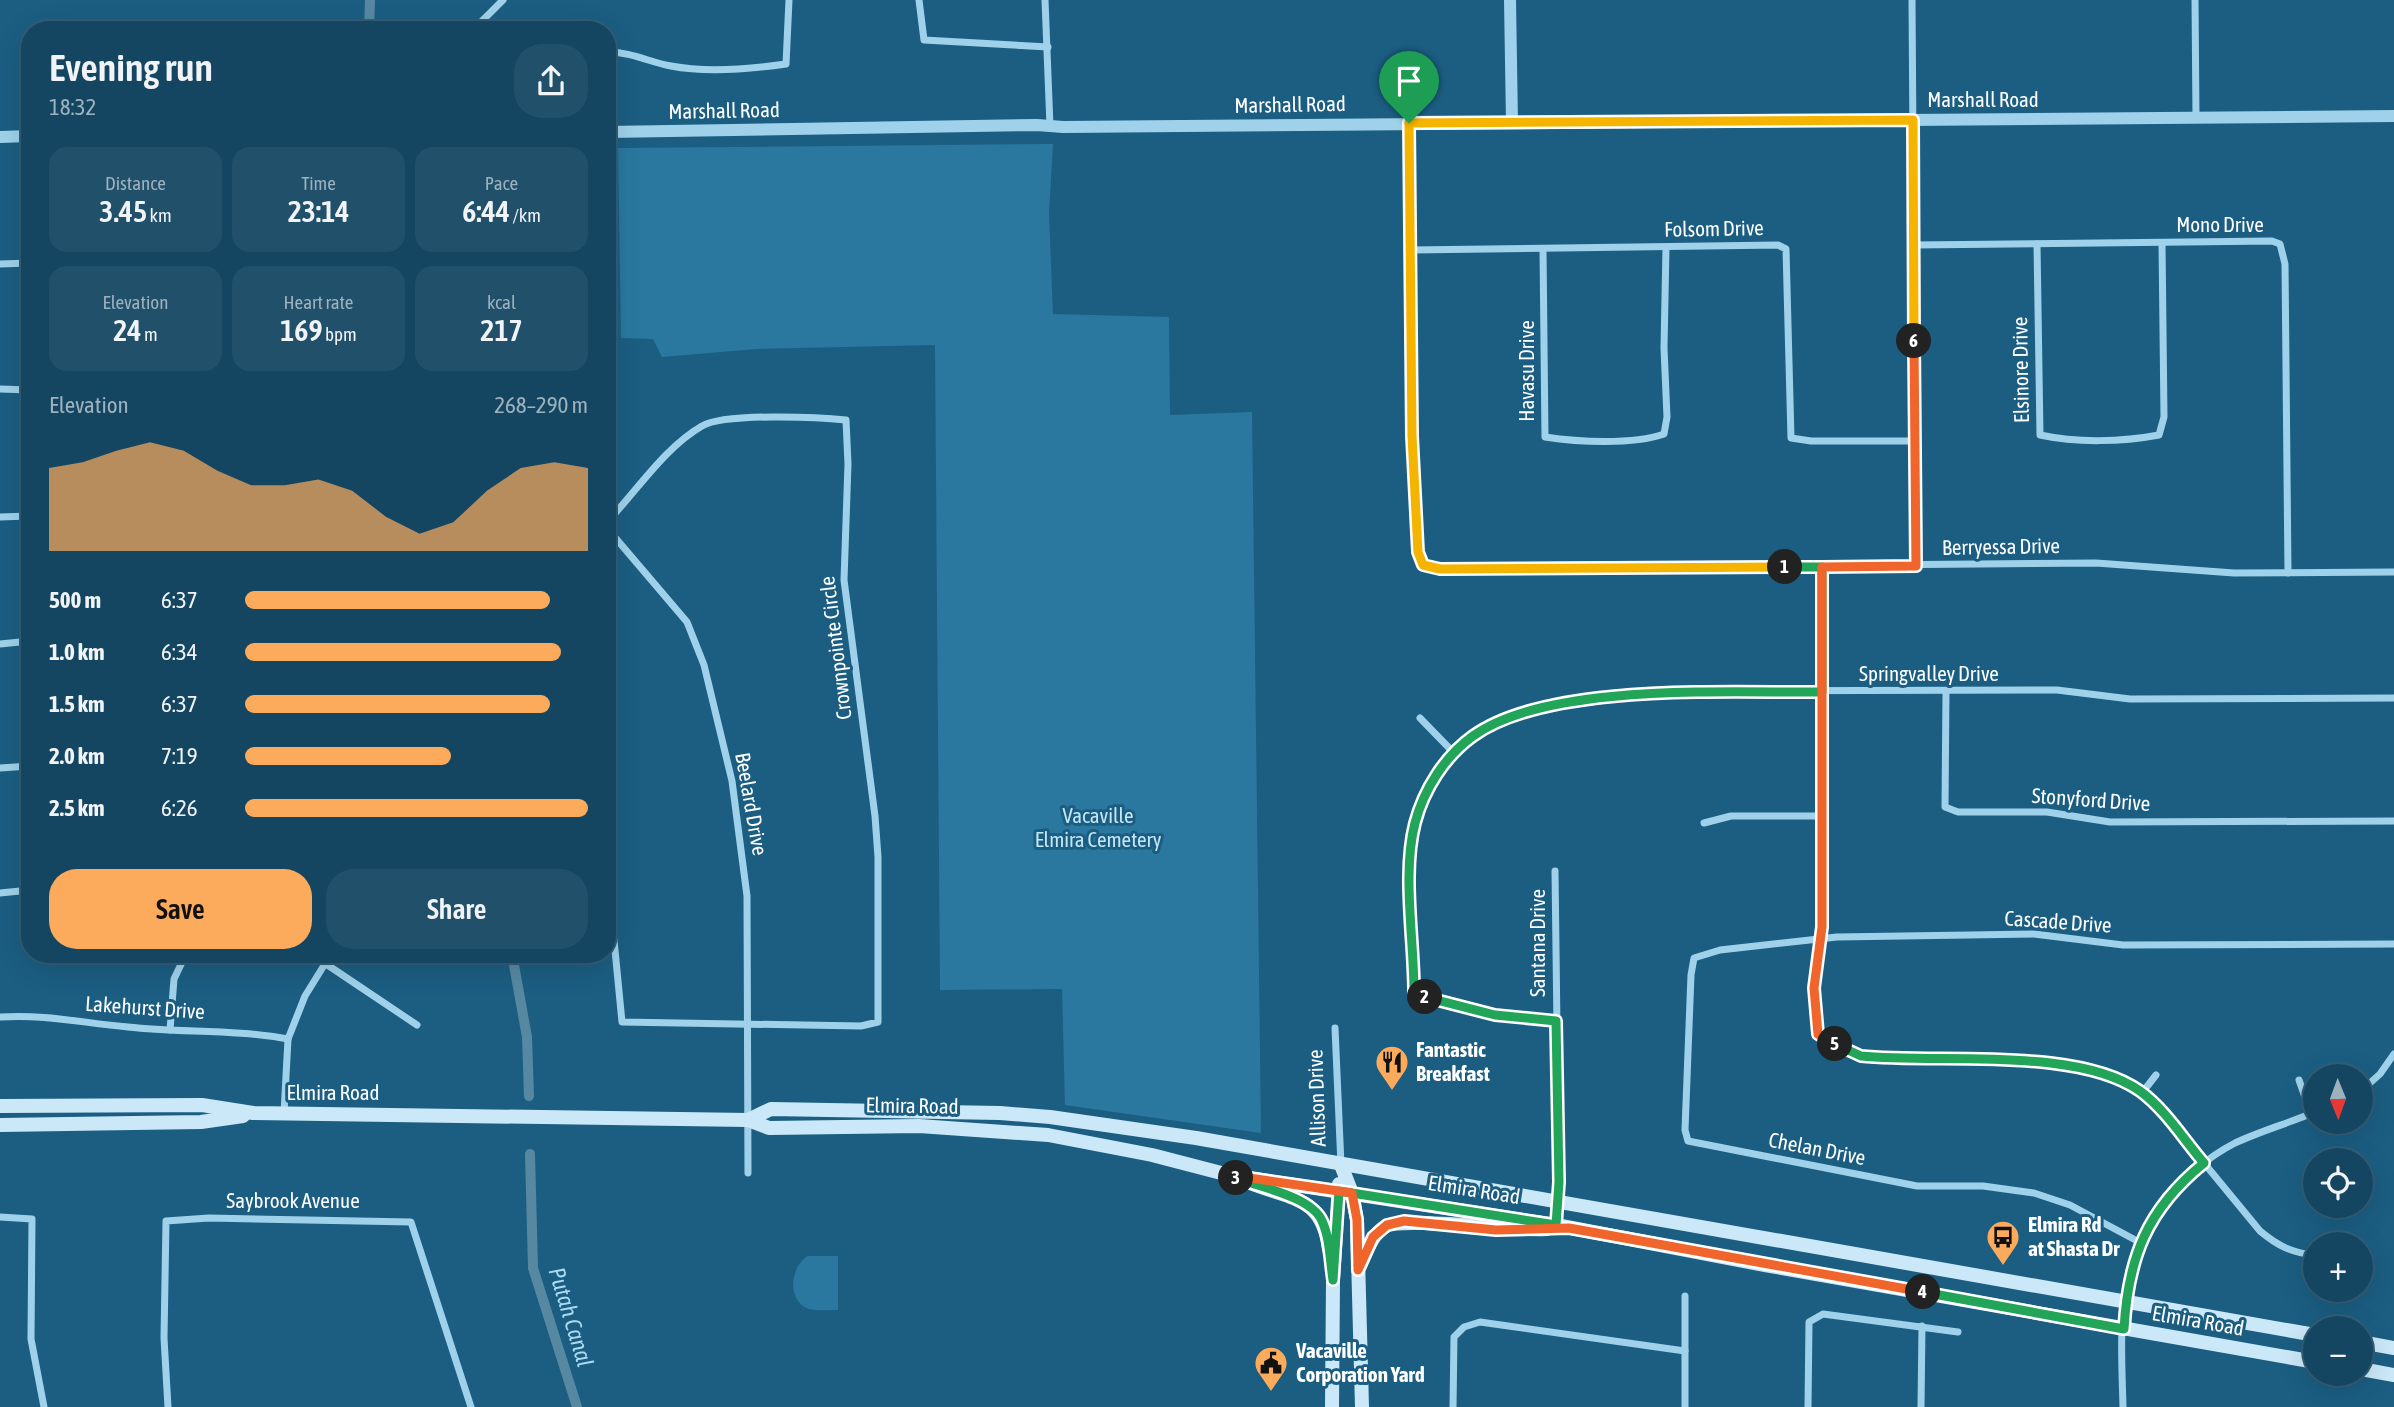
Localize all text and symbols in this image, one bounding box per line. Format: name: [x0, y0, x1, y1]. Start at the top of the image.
button: share: [514, 44, 588, 118]
text: Evening run: [49, 46, 213, 89]
pin: [1379, 51, 1439, 123]
icon: arrive: [1390, 62, 1428, 100]
street label: Marshall Road: [1927, 87, 2039, 111]
street label: Marshall Road: [1234, 91, 1346, 117]
text: 18:32: [49, 94, 96, 120]
street label: Marshall Road: [668, 97, 780, 123]
text: Distance: [105, 172, 166, 194]
text: Time: [301, 172, 336, 194]
text: Pace: [485, 172, 518, 194]
text: 3.45: [99, 194, 147, 228]
text: 23:14: [288, 194, 349, 228]
text: 6:44: [462, 194, 510, 228]
text: km: [147, 204, 172, 226]
text: /km: [510, 204, 541, 226]
street label: Mono Drive: [2176, 212, 2264, 236]
street label: Folsom Drive: [1664, 215, 1764, 241]
text: Elevation: [103, 291, 168, 313]
text: Heart rate: [284, 291, 353, 313]
text: kcal: [487, 291, 516, 313]
text: 24: [113, 313, 141, 347]
text: 169: [280, 313, 323, 347]
text: 217: [480, 313, 523, 347]
street label: Elsinore Drive: [2007, 317, 2033, 423]
street label: Havasu Drive: [1514, 320, 1538, 422]
text: m: [141, 323, 158, 345]
text: bpm: [323, 323, 357, 345]
pin: 6: [1896, 324, 1932, 358]
text: 6: [1909, 329, 1918, 351]
text: Elevation: [49, 392, 129, 418]
text: 268–290 m: [494, 392, 588, 418]
street label: Berryessa Drive: [1942, 533, 2060, 559]
pin: 1: [1768, 550, 1802, 584]
text: 1: [1780, 555, 1789, 577]
street label: Crownpointe Circle: [814, 575, 856, 721]
text: 500 m: [49, 587, 101, 613]
text: 6:37: [161, 587, 198, 613]
text: 1.0 km: [49, 639, 105, 665]
text: 6:34: [161, 639, 198, 665]
street label: Springvalley Drive: [1859, 661, 1999, 685]
text: 1.5 km: [49, 691, 105, 717]
text: 6:37: [161, 691, 198, 717]
text: 2.0 km: [49, 743, 105, 769]
text: 7:19: [161, 743, 198, 769]
street label: Beelard Drive: [731, 751, 773, 857]
street label: Stonyford Drive: [2031, 783, 2151, 815]
text: 2.5 km: [49, 795, 105, 821]
text: 6:26: [161, 795, 198, 821]
park label: Vacaville Elmira Cemetery: [1035, 803, 1162, 851]
button: Save: [49, 869, 312, 949]
button: Share: [326, 869, 588, 949]
street label: Santana Drive: [1525, 889, 1549, 997]
street label: Cascade Drive: [2004, 905, 2112, 937]
pin: 2: [1408, 979, 1442, 1014]
text: 2: [1420, 985, 1429, 1007]
street label: Lakehurst Drive: [84, 991, 206, 1023]
pin: 5: [1818, 1026, 1853, 1062]
text: 5: [1830, 1032, 1839, 1054]
place label: Fantastic Breakfast: [1416, 1037, 1490, 1085]
restaurant icon: Fantastic Breakfast: [1373, 1043, 1411, 1092]
street label: Allison Drive: [1302, 1049, 1330, 1147]
north arrow: [2303, 1064, 2373, 1134]
map controls: [2303, 1064, 2373, 1386]
street label: Elmira Road: [287, 1080, 379, 1104]
street label: Elmira Road: [865, 1092, 959, 1118]
street label: Chelan Drive: [1767, 1127, 1868, 1169]
button: locate: [2303, 1148, 2373, 1218]
pin: 3: [1218, 1160, 1254, 1196]
text: 3: [1231, 1166, 1240, 1188]
street label: Elmira Road: [1426, 1170, 1522, 1208]
street label: Saybrook Avenue: [226, 1188, 360, 1212]
place label: Elmira Rd at Shasta Dr: [2028, 1212, 2120, 1260]
bus stop icon: Elmira Rd at Shasta Dr: [1984, 1218, 2022, 1267]
button: +: [2303, 1232, 2373, 1302]
water label: Putah Canal: [544, 1264, 598, 1370]
pin: 4: [1906, 1274, 1940, 1310]
text: 4: [1918, 1280, 1927, 1302]
street label: Elmira Road: [2150, 1300, 2246, 1340]
button: −: [2303, 1316, 2373, 1386]
place label: Vacaville Corporation Yard: [1295, 1338, 1425, 1386]
public building icon: Vacaville Corporation Yard: [1252, 1344, 1290, 1393]

